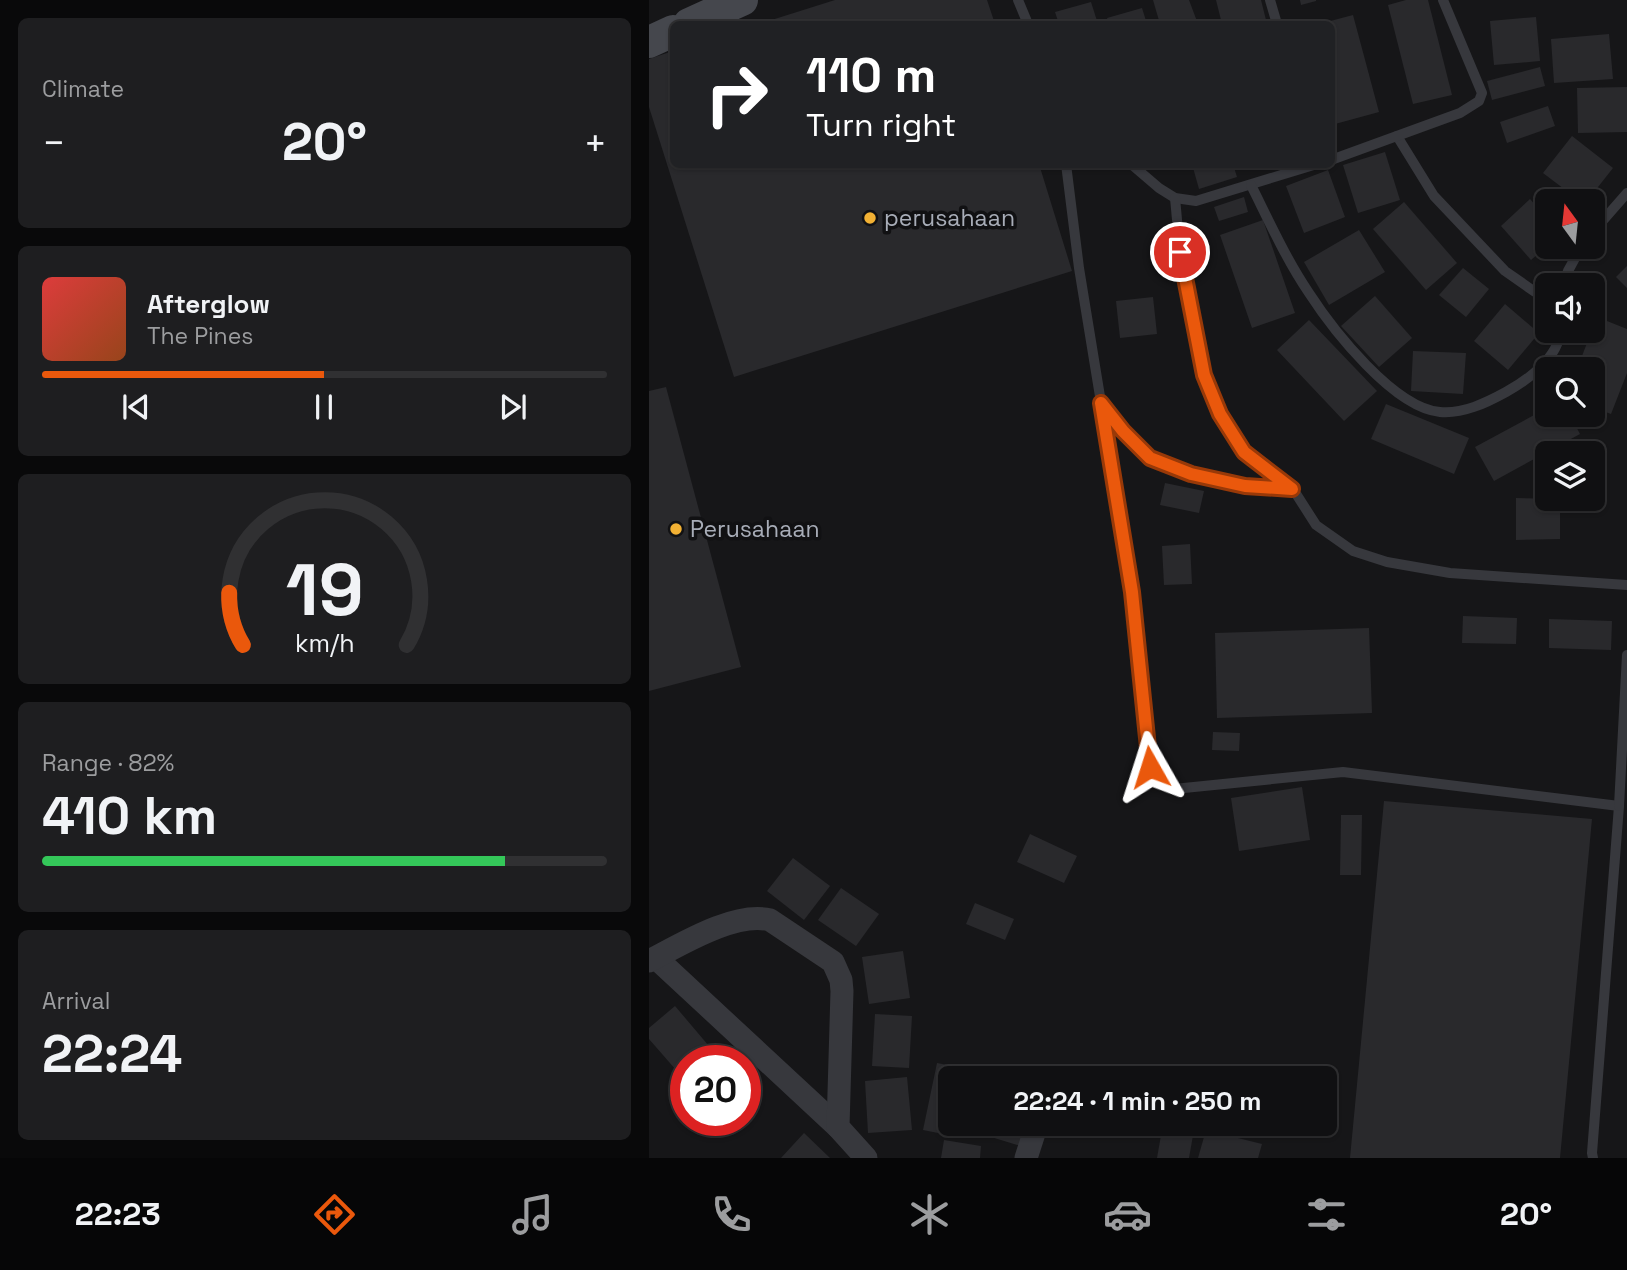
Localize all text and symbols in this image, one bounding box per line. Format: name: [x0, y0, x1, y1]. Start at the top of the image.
text: 110 m: [806, 44, 936, 106]
icon: right: [691, 49, 782, 140]
text: Climate: [42, 74, 124, 104]
text: Turn right: [806, 105, 956, 145]
text: 20°: [282, 109, 367, 175]
text: −: [42, 119, 66, 167]
text: +: [583, 119, 607, 167]
north arrow: [1535, 189, 1605, 259]
map controls: [1535, 189, 1605, 511]
place label: perusahaan: [884, 203, 1015, 233]
marker: perusahaan: [862, 210, 878, 226]
pin: [1150, 222, 1210, 282]
icon: arrive: [1161, 233, 1199, 271]
button: sound: [1535, 273, 1605, 343]
text: Afterglow: [147, 287, 270, 321]
text: The Pines: [147, 321, 253, 351]
button: search: [1535, 357, 1605, 427]
icon: previous: [117, 388, 155, 426]
icon: pause: [305, 388, 343, 426]
icon: next: [494, 388, 532, 426]
button: layers: [1535, 441, 1605, 511]
place label: Perusahaan: [690, 514, 820, 544]
marker: Perusahaan: [668, 521, 684, 537]
text: 19: [286, 543, 363, 636]
text: km/h: [295, 627, 354, 659]
position arrow: [1113, 730, 1187, 804]
text: Range · 82%: [42, 748, 174, 778]
text: 410 km: [42, 783, 217, 849]
text: Arrival: [42, 986, 110, 1016]
text: 22:24: [42, 1021, 182, 1087]
speed limit sign: 20: [670, 1045, 761, 1136]
text: 22:24 · 1 min · 250 m: [1013, 1084, 1262, 1118]
icon: directions: [310, 1190, 359, 1239]
icon: music: [508, 1190, 557, 1239]
icon: phone: [707, 1190, 756, 1239]
icon: climate: [905, 1190, 954, 1239]
icon: car: [1103, 1190, 1152, 1239]
icon: filters: [1302, 1190, 1351, 1239]
text: 22:23: [75, 1194, 161, 1234]
text: 20°: [1500, 1194, 1552, 1234]

